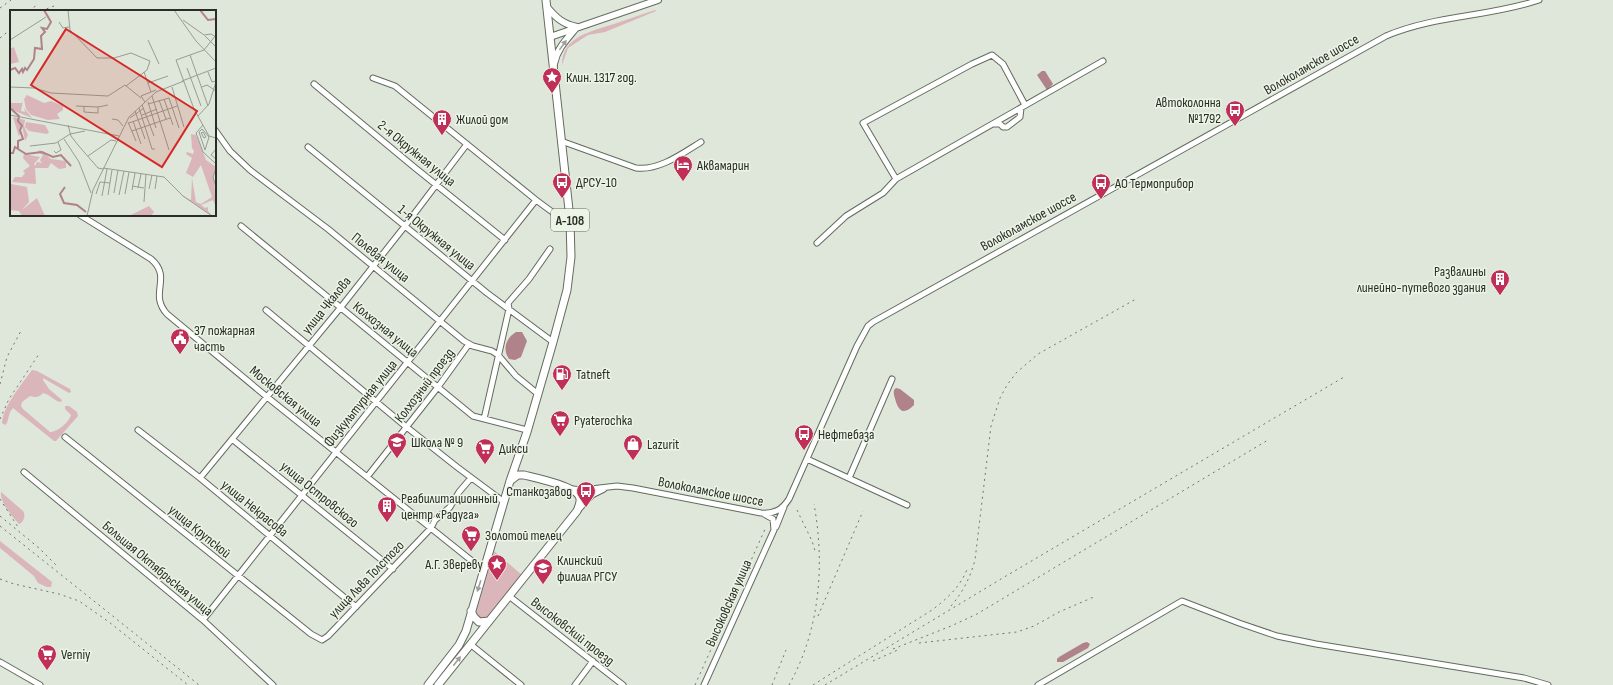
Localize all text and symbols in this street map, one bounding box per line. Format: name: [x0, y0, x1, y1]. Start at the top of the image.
inset map: [10, 10, 216, 216]
street label: Волоколамское шоссе: [1261, 30, 1362, 99]
one-way arrow: [558, 40, 566, 50]
place icon: Клин. 1317 год.: [541, 66, 563, 94]
place label: Клин. 1317 год.: [566, 69, 637, 86]
place label: Автоколонна №1792: [1155, 94, 1221, 127]
bus stop icon: Автоколонна №1792: [1224, 99, 1246, 127]
building icon: Жилой дом: [431, 108, 453, 136]
place label: Жилой дом: [456, 111, 508, 128]
street label: 2-я Окружная улица: [374, 117, 459, 190]
hotel icon: Аквамарин: [672, 154, 694, 182]
place label: Аквамарин: [696, 157, 750, 174]
bus stop icon: ДРСУ-10: [551, 171, 573, 199]
bus stop icon: АО Термоприбор: [1090, 172, 1112, 200]
place label: ДРСУ-10: [576, 174, 617, 191]
place label: АО Термоприбор: [1114, 175, 1194, 192]
street label: Волоколамское шоссе: [977, 188, 1079, 255]
street label: 1-я Окружная улица: [394, 201, 479, 274]
road number: А-108: [551, 209, 589, 231]
street label: Полевая улица: [348, 229, 413, 286]
place label: Развалины линейно-путевого здания: [1357, 263, 1486, 296]
building icon: Развалины линейно-путевого здания: [1489, 268, 1511, 296]
street label: улица Чкалова: [298, 273, 355, 337]
street label: Колхозная улица: [350, 298, 422, 361]
place label: 37 пожарная часть: [194, 322, 255, 355]
public building icon: 37 пожарная часть: [169, 327, 191, 355]
street label: Колхозный проезд: [391, 345, 458, 426]
street label: Физкультурная улица: [320, 356, 401, 450]
street label: Московская улица: [246, 362, 325, 431]
fuel station icon: Tatneft: [551, 363, 573, 391]
place label: Tatneft: [576, 366, 610, 383]
supermarket icon: Pyaterochka: [549, 409, 571, 437]
place label: Pyaterochka: [574, 412, 632, 429]
bus stop icon: Нефтебаза: [793, 423, 815, 451]
place label: Нефтебаза: [818, 426, 874, 443]
school or university icon: Школа № 9: [386, 431, 408, 459]
shop icon: Lazurit: [622, 433, 644, 461]
place label: Школа № 9: [411, 434, 463, 451]
place label: Lazurit: [647, 436, 679, 453]
supermarket icon: Дикси: [474, 437, 496, 465]
place label: Дикси: [499, 440, 528, 457]
street label: улица Островского: [277, 458, 362, 531]
street label: Волоколамское шоссе: [657, 473, 765, 510]
street label: улица Некрасова: [218, 476, 292, 541]
bus stop icon: Станкозавод: [575, 480, 597, 508]
place label: Станкозавод: [506, 483, 572, 500]
place label: Реабилитационный центр «Радуга»: [401, 490, 498, 523]
building icon: Реабилитационный центр «Радуга»: [376, 495, 398, 523]
street label: улица Крупской: [165, 501, 234, 562]
street label: Большая Октябрьская улица: [99, 517, 216, 620]
supermarket icon: Золотой телец: [460, 524, 482, 552]
place label: Золотой телец: [485, 527, 562, 544]
street label: улица Льва Толстого: [325, 537, 408, 622]
place label: Клинский филиал РГСУ: [557, 552, 617, 585]
place icon: А.Г. Звереву: [486, 553, 508, 581]
place label: А.Г. Звереву: [424, 556, 484, 573]
school or university icon: Клинский филиал РГСУ: [532, 557, 554, 585]
street label: Высоковская улица: [702, 557, 755, 649]
one-way arrow: [476, 580, 482, 592]
street label: Высоковский проезд: [528, 594, 618, 669]
supermarket icon: Verniy: [36, 643, 58, 671]
place label: Verniy: [61, 646, 91, 663]
one-way arrow: [453, 655, 461, 666]

